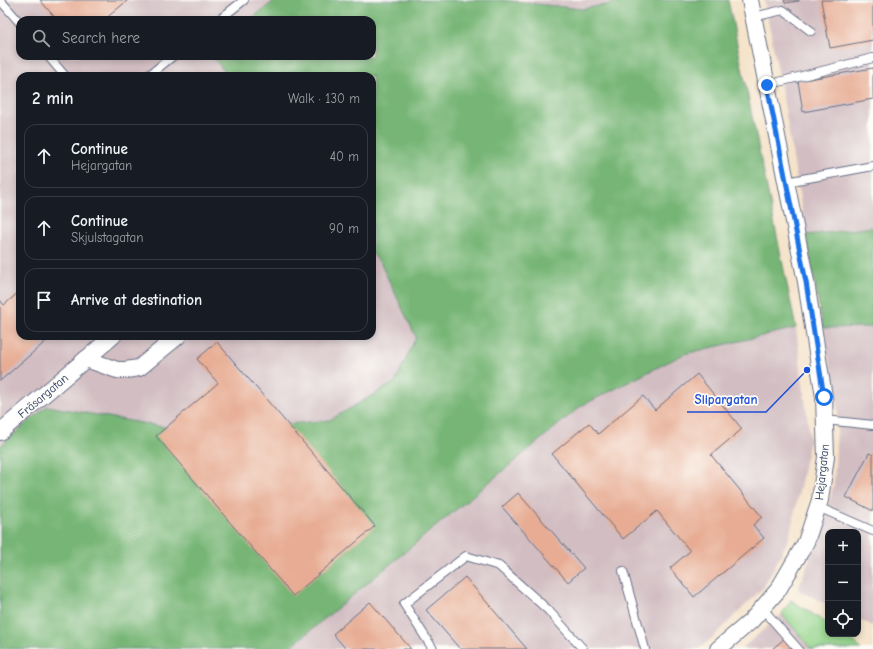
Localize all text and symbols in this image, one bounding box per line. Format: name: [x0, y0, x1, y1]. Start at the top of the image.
search box: [16, 16, 376, 60]
icon: search: [30, 27, 52, 49]
text: Search here: [62, 29, 140, 47]
route end: [758, 76, 776, 94]
text: 2 min: [32, 89, 73, 108]
text: Walk · 130 m: [288, 91, 360, 106]
text: Continue: [71, 140, 128, 158]
icon: ahead: [33, 145, 55, 167]
text: 40 m: [330, 149, 359, 164]
text: Hejargatan: [71, 158, 132, 173]
text: Continue: [71, 212, 128, 230]
icon: ahead: [33, 217, 55, 239]
text: 90 m: [329, 221, 359, 236]
text: Skjulstagatan: [71, 230, 143, 245]
icon: arrive: [33, 289, 55, 311]
text: Arrive at destination: [71, 291, 202, 309]
street label: Fräsargatan: [15, 371, 71, 421]
callout: Slipargatan: [687, 387, 766, 412]
route start: [815, 388, 833, 406]
text: Slipargatan: [695, 392, 757, 407]
street label: Hejargatan: [812, 443, 832, 501]
map controls: [825, 529, 861, 637]
button: +: [825, 529, 861, 565]
button: −: [825, 565, 861, 601]
button: locate: [825, 601, 861, 637]

